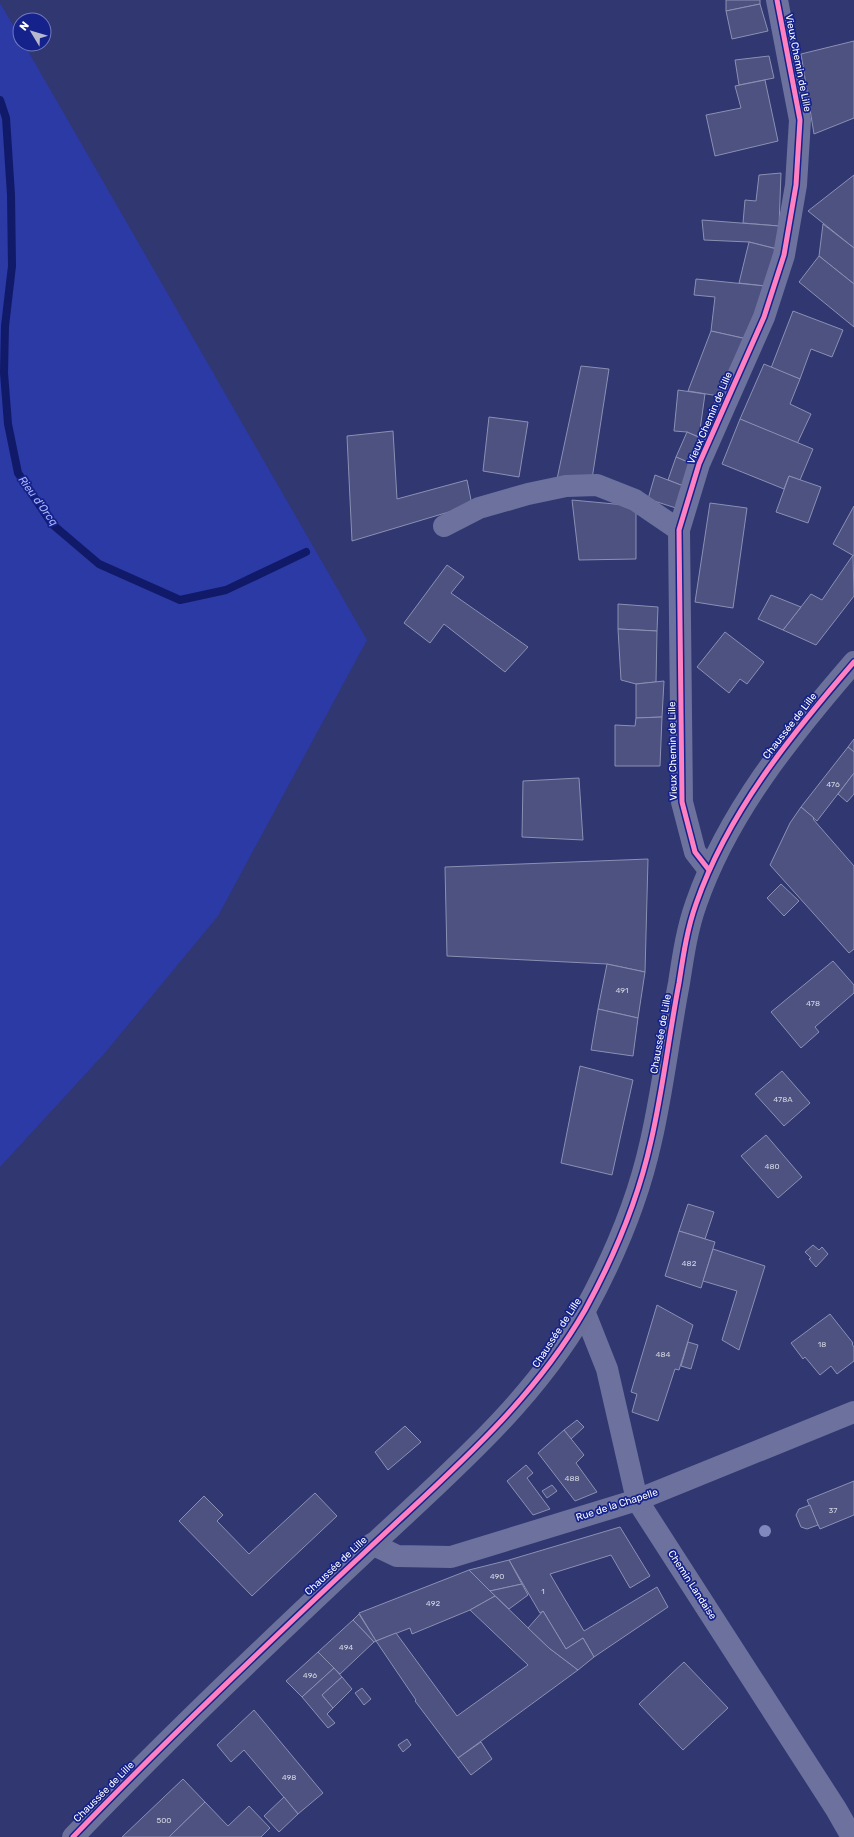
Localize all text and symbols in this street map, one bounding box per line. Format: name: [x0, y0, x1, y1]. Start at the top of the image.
north arrow: [12, 12, 52, 52]
street label: Vieux Chemin de Lille: [783, 13, 813, 113]
text: N: [17, 19, 32, 33]
street label: Vieux Chemin de Lille: [685, 370, 735, 466]
water label: Rieu d'Orcq: [16, 474, 61, 529]
street label: Chaussée de Lille: [760, 690, 820, 761]
street label: Vieux Chemin de Lille: [666, 701, 680, 801]
house number: 476: [826, 780, 840, 789]
house number: 491: [615, 986, 629, 995]
street label: Chaussée de Lille: [648, 993, 674, 1075]
house number: 478: [806, 999, 820, 1008]
house number: 478A: [773, 1095, 793, 1104]
house number: 480: [764, 1162, 780, 1171]
house number: 482: [682, 1259, 697, 1268]
street label: Chaussée de Lille: [530, 1296, 584, 1370]
house number: 18: [818, 1340, 826, 1349]
house number: 484: [655, 1350, 671, 1359]
house number: 488: [564, 1474, 580, 1483]
street label: Rue de la Chapelle: [575, 1486, 660, 1524]
house number: 37: [829, 1506, 837, 1515]
street label: Chaussée de Lille: [302, 1534, 370, 1598]
street label: Chemin Landaise: [665, 1548, 719, 1622]
house number: 490: [490, 1572, 504, 1581]
house number: 1: [541, 1587, 545, 1596]
house number: 492: [426, 1599, 440, 1608]
house number: 494: [339, 1643, 353, 1652]
house number: 496: [303, 1671, 317, 1680]
street label: Chaussée de Lille: [71, 1759, 137, 1825]
house number: 498: [282, 1773, 296, 1782]
house number: 500: [157, 1816, 171, 1825]

